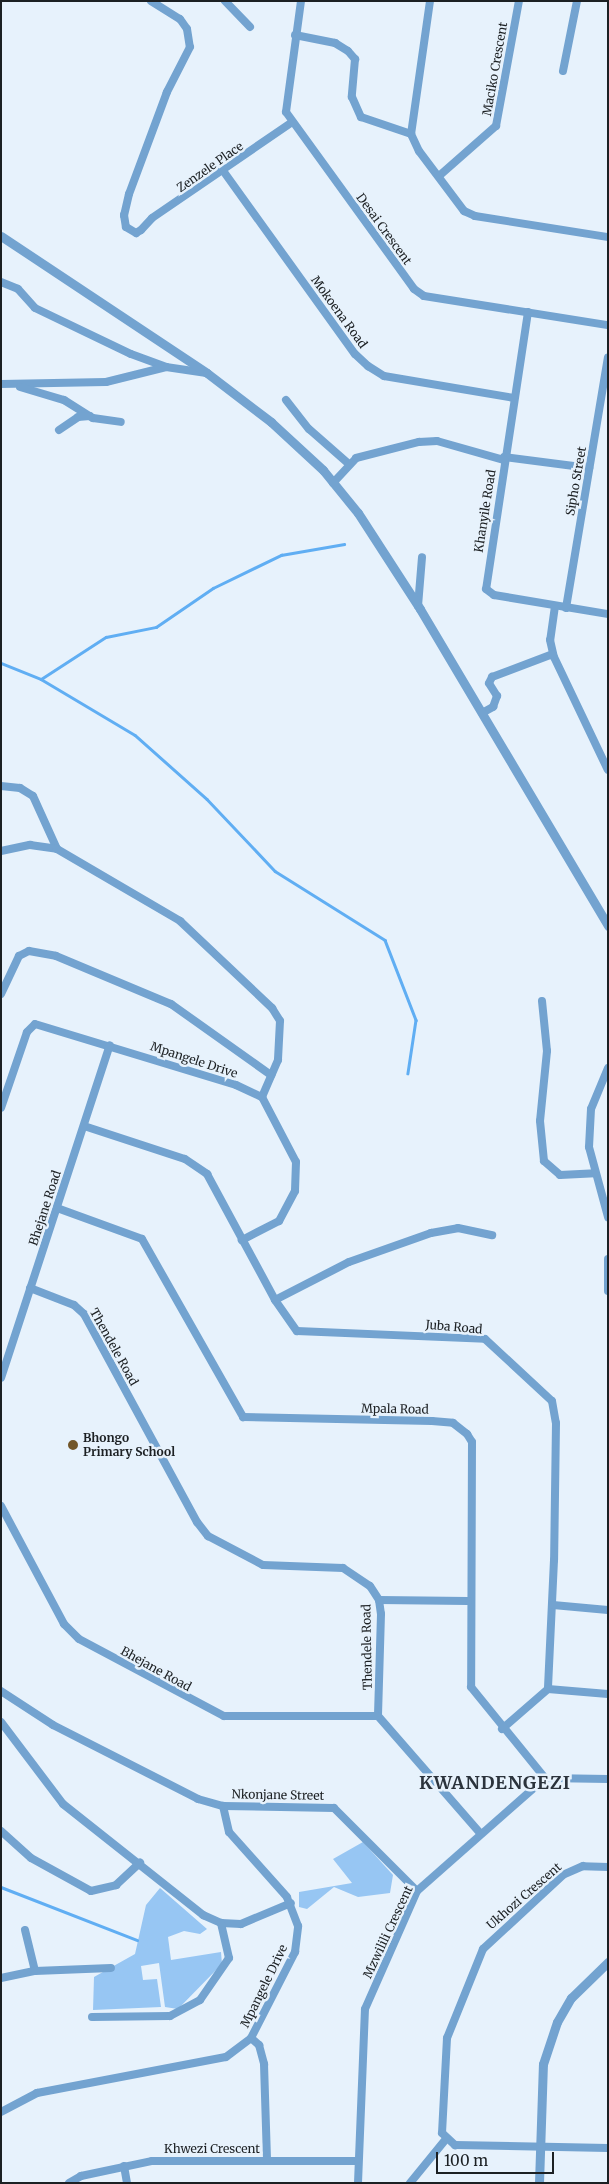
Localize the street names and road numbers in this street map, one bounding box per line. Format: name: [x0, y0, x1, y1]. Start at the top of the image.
street label: Maciko Crescent: [480, 21, 510, 117]
street label: Zenzele Place: [174, 139, 246, 195]
street label: Desai Crescent: [353, 191, 415, 267]
street label: Mokoena Road: [308, 273, 370, 351]
street label: Sipho Street: [563, 445, 589, 517]
street label: Khanyile Road: [471, 469, 499, 553]
street label: Mpangele Drive: [149, 1039, 239, 1081]
street label: Bhejane Road: [26, 1169, 64, 1247]
street label: Thendele Road: [87, 1306, 141, 1388]
street label: Juba Road: [425, 1317, 483, 1337]
street label: Mpala Road: [361, 1401, 429, 1417]
street label: Thendele Road: [359, 1604, 375, 1690]
street label: Bhejane Road: [118, 1644, 194, 1694]
street label: Nkonjane Street: [232, 1787, 324, 1803]
street label: Ukhozi Crescent: [484, 1860, 564, 1932]
street label: Mzwilili Crescent: [360, 1883, 416, 1981]
street label: Mpangele Drive: [238, 1942, 290, 2030]
street label: Khwezi Crescent: [164, 2142, 260, 2156]

